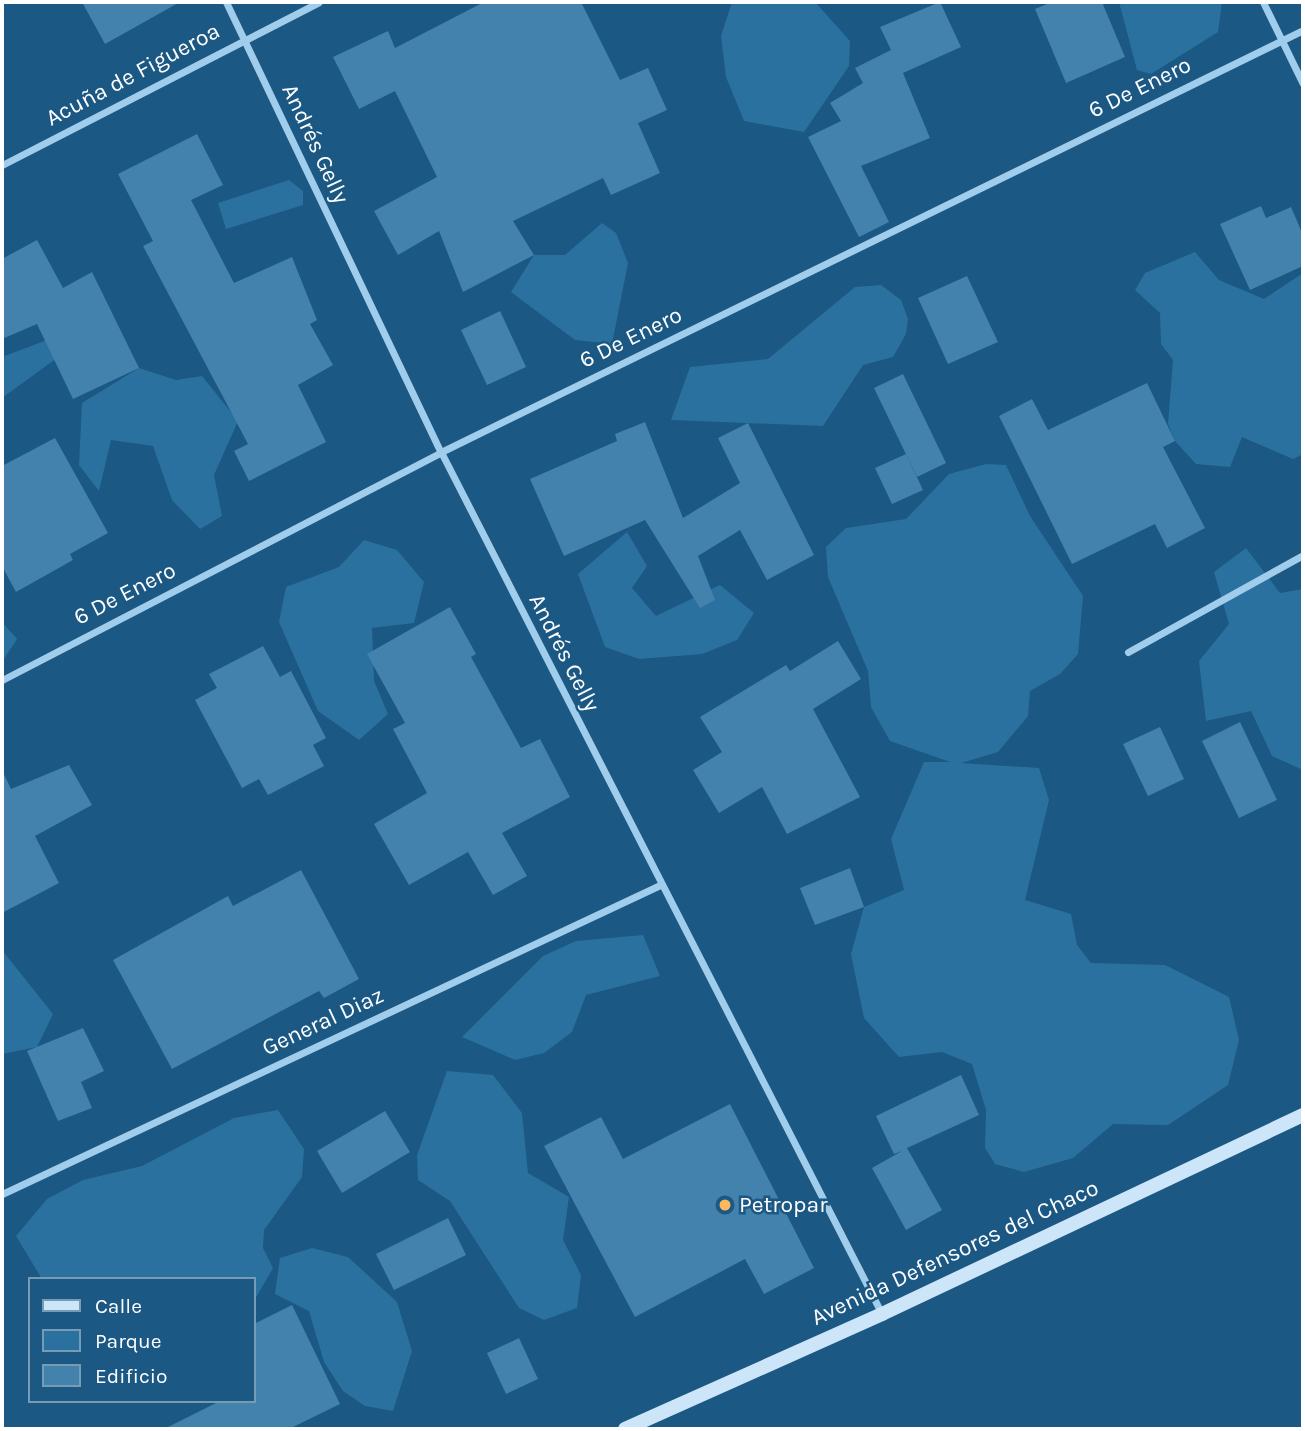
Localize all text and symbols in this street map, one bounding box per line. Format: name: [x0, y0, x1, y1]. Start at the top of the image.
street label: Acuña de Figueroa: [41, 17, 225, 133]
street label: 6 De Enero: [1084, 51, 1196, 125]
street label: Andrés Gelly: [275, 80, 355, 208]
street label: 6 De Enero: [575, 301, 687, 375]
street label: 6 De Enero: [69, 557, 181, 631]
street label: Andrés Gelly: [523, 589, 605, 717]
street label: General Diaz: [258, 982, 388, 1062]
street label: Avenida Defensores del Chaco: [807, 1174, 1103, 1332]
place label: Petropar: [739, 1191, 827, 1219]
marker: Petropar: [717, 1197, 733, 1213]
legend: [28, 1277, 256, 1403]
text: Calle: [95, 1294, 142, 1318]
text: Parque: [95, 1329, 162, 1353]
text: Edificio: [95, 1364, 168, 1388]

